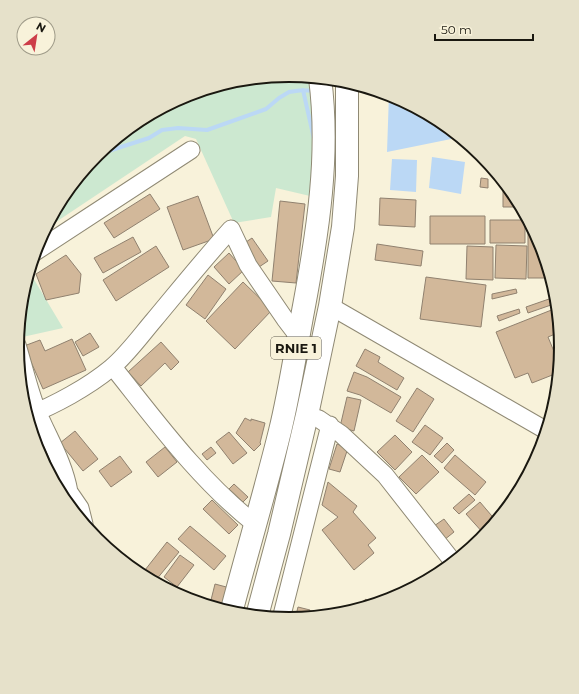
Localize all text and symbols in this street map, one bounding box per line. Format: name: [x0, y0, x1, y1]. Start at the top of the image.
north arrow: [16, 16, 56, 56]
scale bar: [435, 16, 533, 42]
text: N: [34, 19, 48, 36]
text: 50 m: [441, 22, 472, 37]
road number: RNIE 1: [271, 337, 321, 359]

